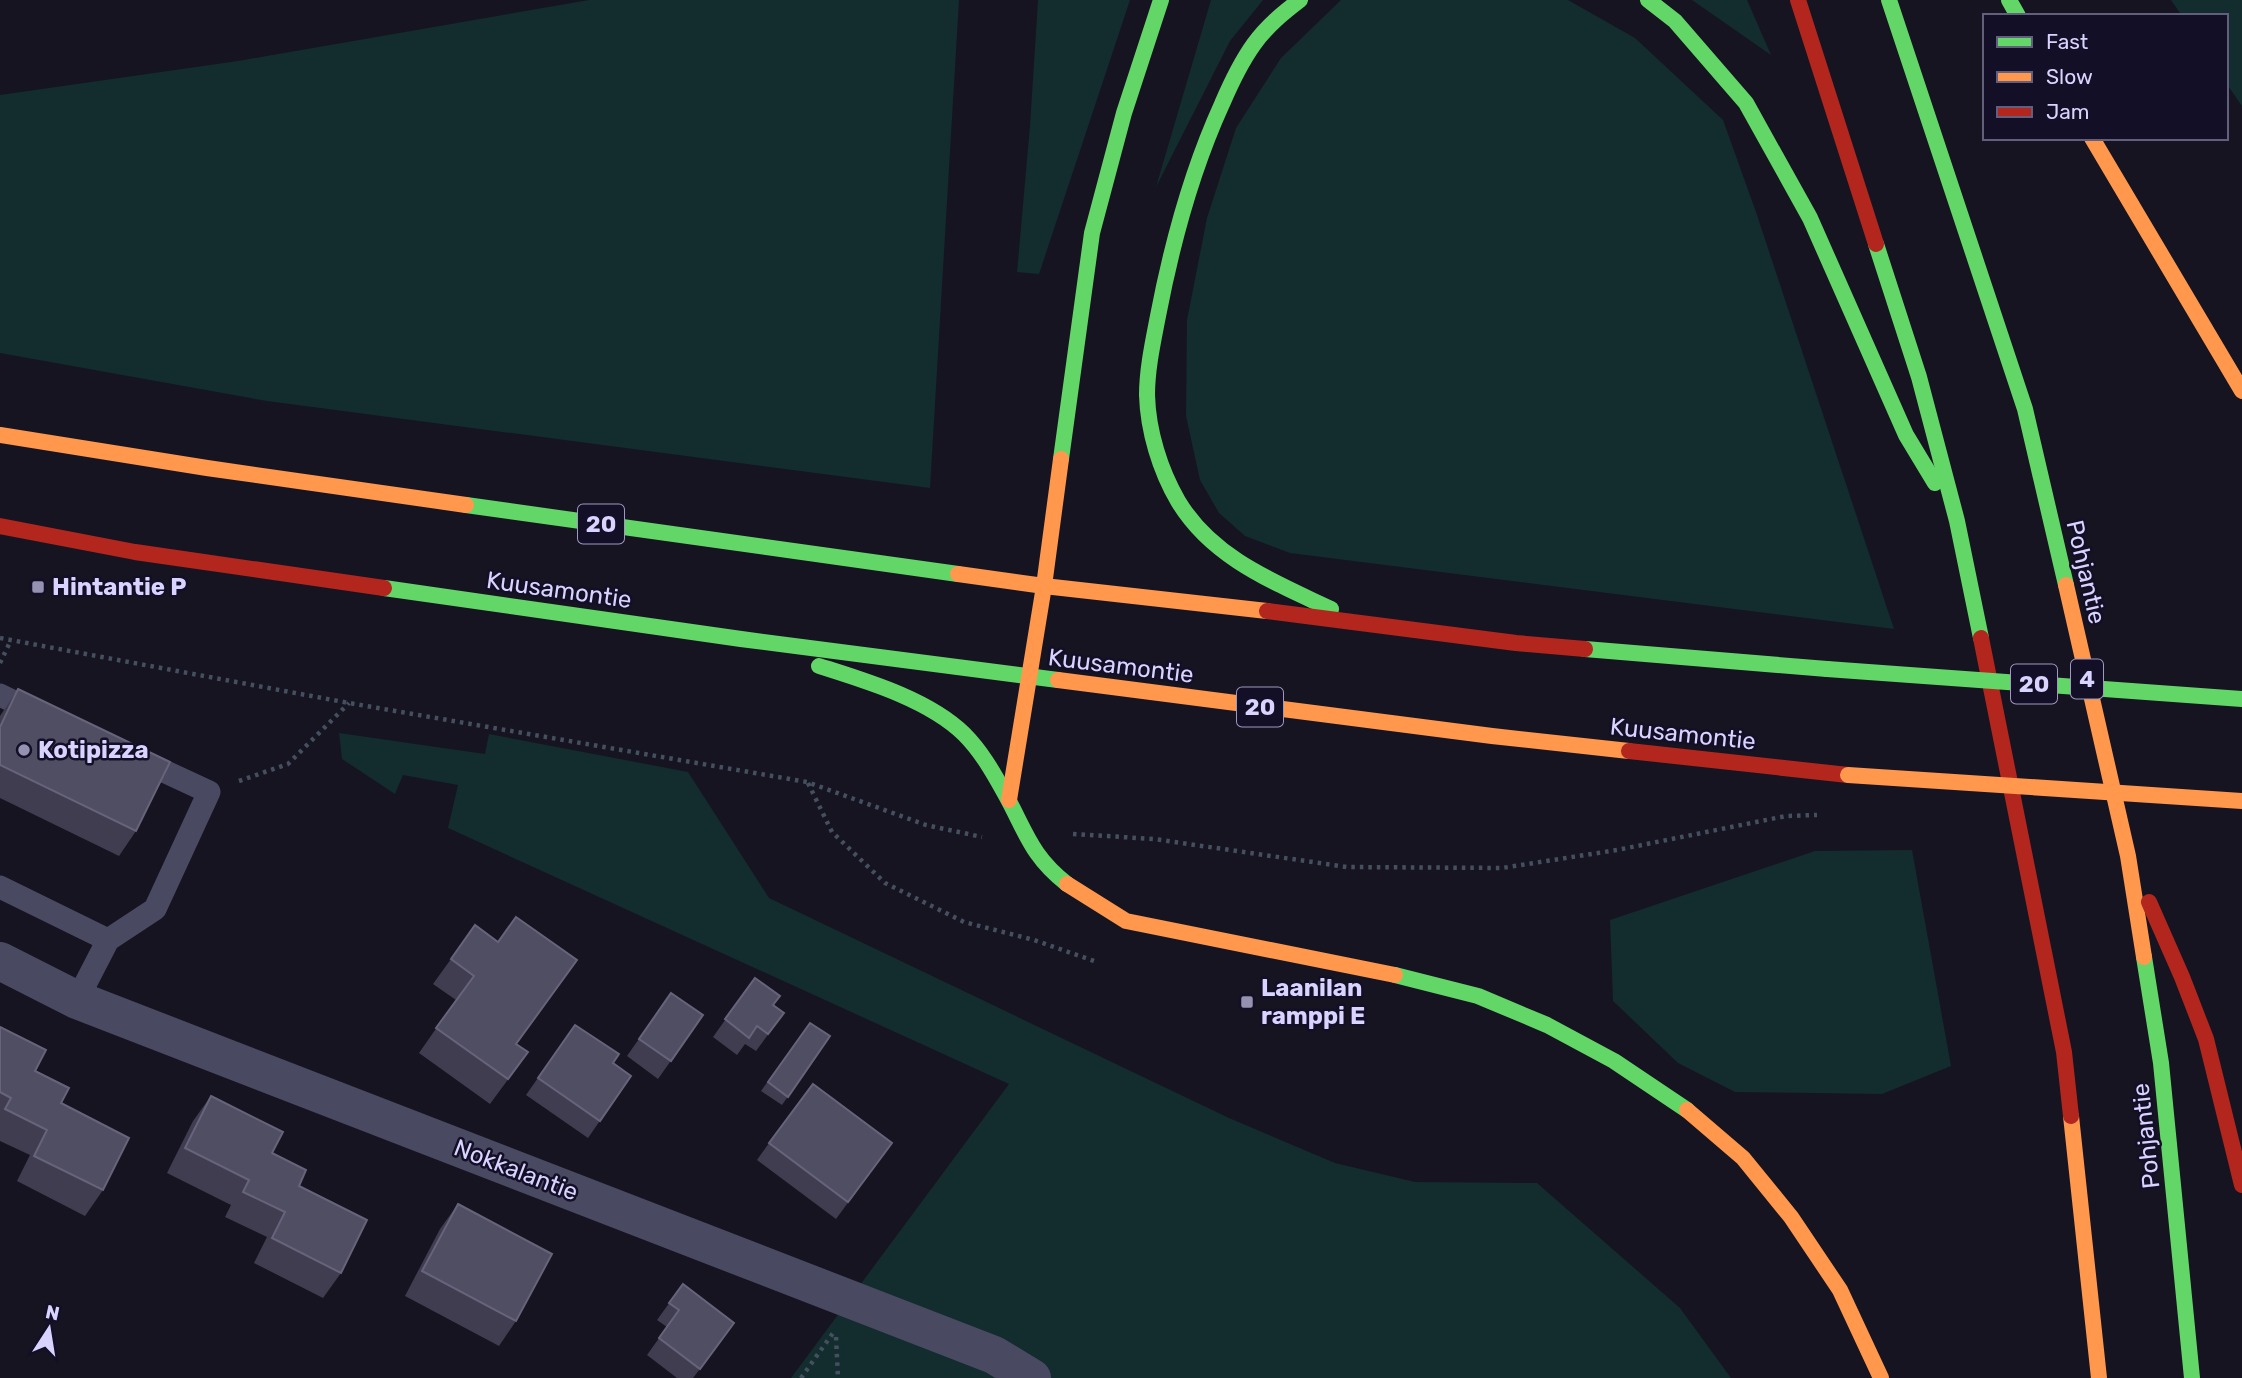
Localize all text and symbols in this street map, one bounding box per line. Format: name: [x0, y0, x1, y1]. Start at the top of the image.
legend: [1983, 14, 2228, 140]
text: Fast: [2046, 29, 2088, 54]
text: Slow: [2046, 64, 2093, 89]
text: Jam: [2046, 99, 2090, 124]
road number: 20: [578, 504, 624, 544]
street label: Pohjantie: [2060, 517, 2112, 627]
street label: Kuusamontie: [485, 566, 633, 614]
place label: Hintantie P: [52, 573, 186, 601]
marker: Hintantie P: [30, 579, 46, 595]
street label: Kuusamontie: [1047, 643, 1195, 689]
road number: 4: [2071, 660, 2103, 698]
road number: 20: [2011, 664, 2057, 704]
road number: 20: [1237, 688, 1283, 726]
street label: Kuusamontie: [1609, 712, 1757, 756]
place label: Kotipizza: [38, 736, 149, 764]
marker: Kotipizza: [16, 742, 32, 758]
place label: Laanilan ramppi E: [1261, 974, 1365, 1030]
marker: Laanilan ramppi E: [1239, 994, 1255, 1010]
street label: Pohjantie: [2127, 1082, 2165, 1190]
street label: Nokkalantie: [450, 1134, 582, 1206]
north arrow: [14, 1294, 84, 1364]
text: N: [43, 1300, 62, 1326]

